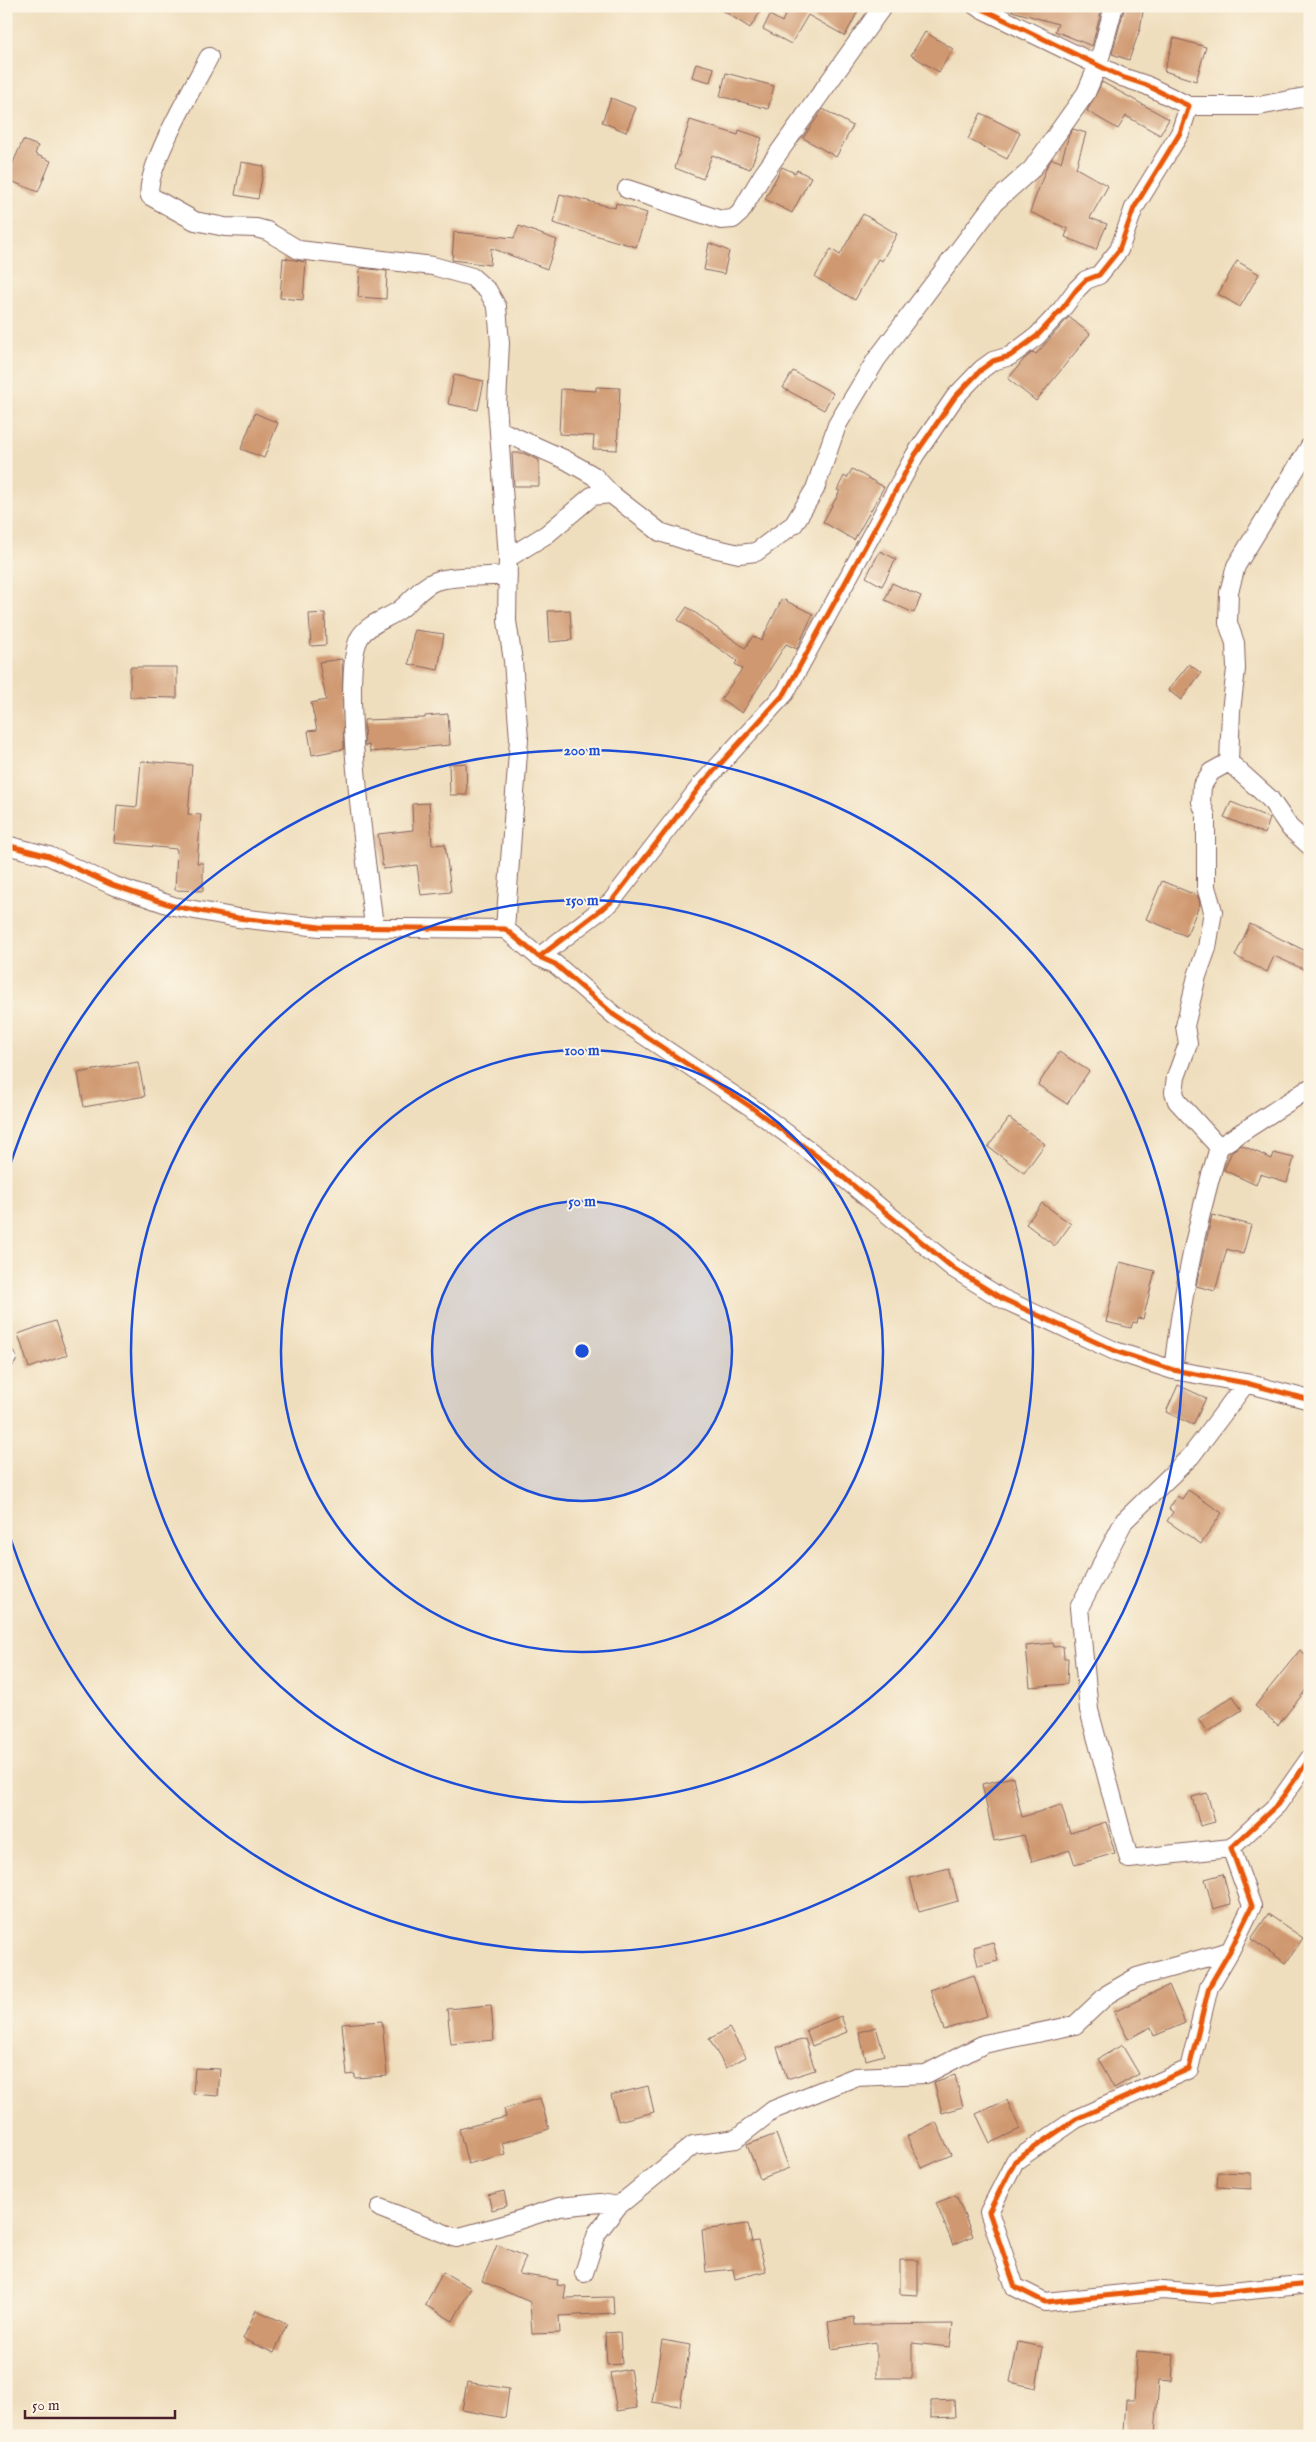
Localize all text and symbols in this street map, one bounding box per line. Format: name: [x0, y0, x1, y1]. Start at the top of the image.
text: 200 m: [564, 741, 601, 760]
text: 150 m: [565, 891, 599, 910]
text: 100 m: [564, 1041, 600, 1060]
text: 50 m: [568, 1192, 596, 1211]
centre of rings: [573, 1342, 591, 1360]
scale bar: [25, 2387, 175, 2419]
text: 50 m: [32, 2396, 60, 2415]

